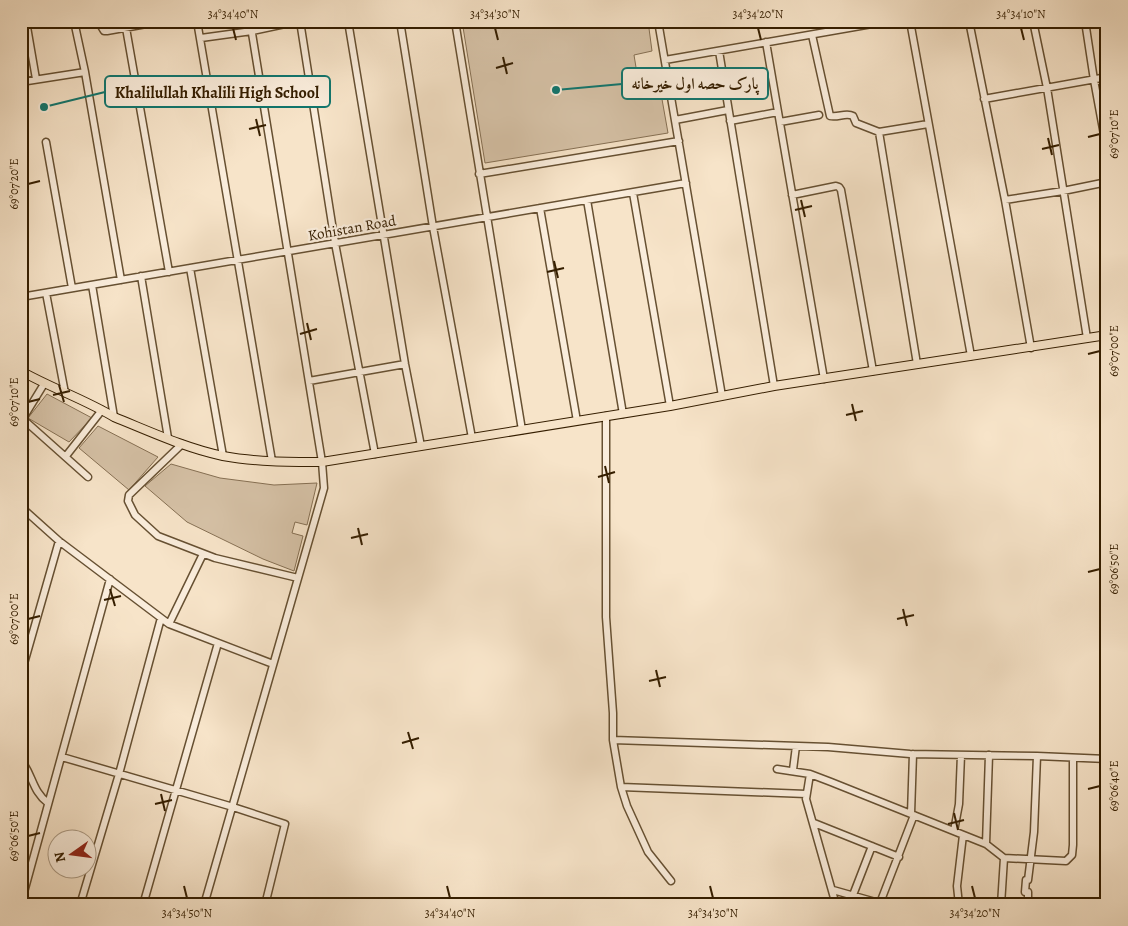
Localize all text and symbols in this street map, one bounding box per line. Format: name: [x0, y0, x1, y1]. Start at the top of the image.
text: 34°34'40"N: [208, 6, 259, 22]
text: 34°34'30"N: [470, 6, 520, 22]
text: 34°34'20"N: [733, 6, 784, 22]
text: 34°34'10"N: [996, 6, 1046, 22]
callout: پارک حصه اول خیرخانه: [622, 68, 768, 99]
text: پارک حصه اول خیرخانه: [632, 73, 759, 96]
callout: Khalilullah Khalili High School: [105, 76, 330, 107]
text: Khalilullah Khalili High School: [115, 82, 320, 104]
text: 69°07'10"E: [1106, 109, 1122, 159]
text: 69°07'20"E: [6, 159, 22, 209]
street label: Kohistan Road: [306, 210, 399, 246]
text: 69°07'00"E: [1106, 325, 1122, 377]
text: 69°07'10"E: [6, 377, 22, 427]
text: 69°06'50"E: [1106, 544, 1122, 594]
text: 69°07'00"E: [6, 593, 22, 645]
text: 69°06'40"E: [1106, 760, 1122, 812]
text: 69°06'50"E: [6, 811, 22, 861]
north arrow: [48, 828, 98, 878]
text: N: [49, 850, 70, 864]
text: 34°34'50"N: [162, 905, 213, 921]
text: 34°34'40"N: [425, 905, 476, 921]
text: 34°34'30"N: [688, 905, 738, 921]
text: 34°34'20"N: [950, 905, 1001, 921]

